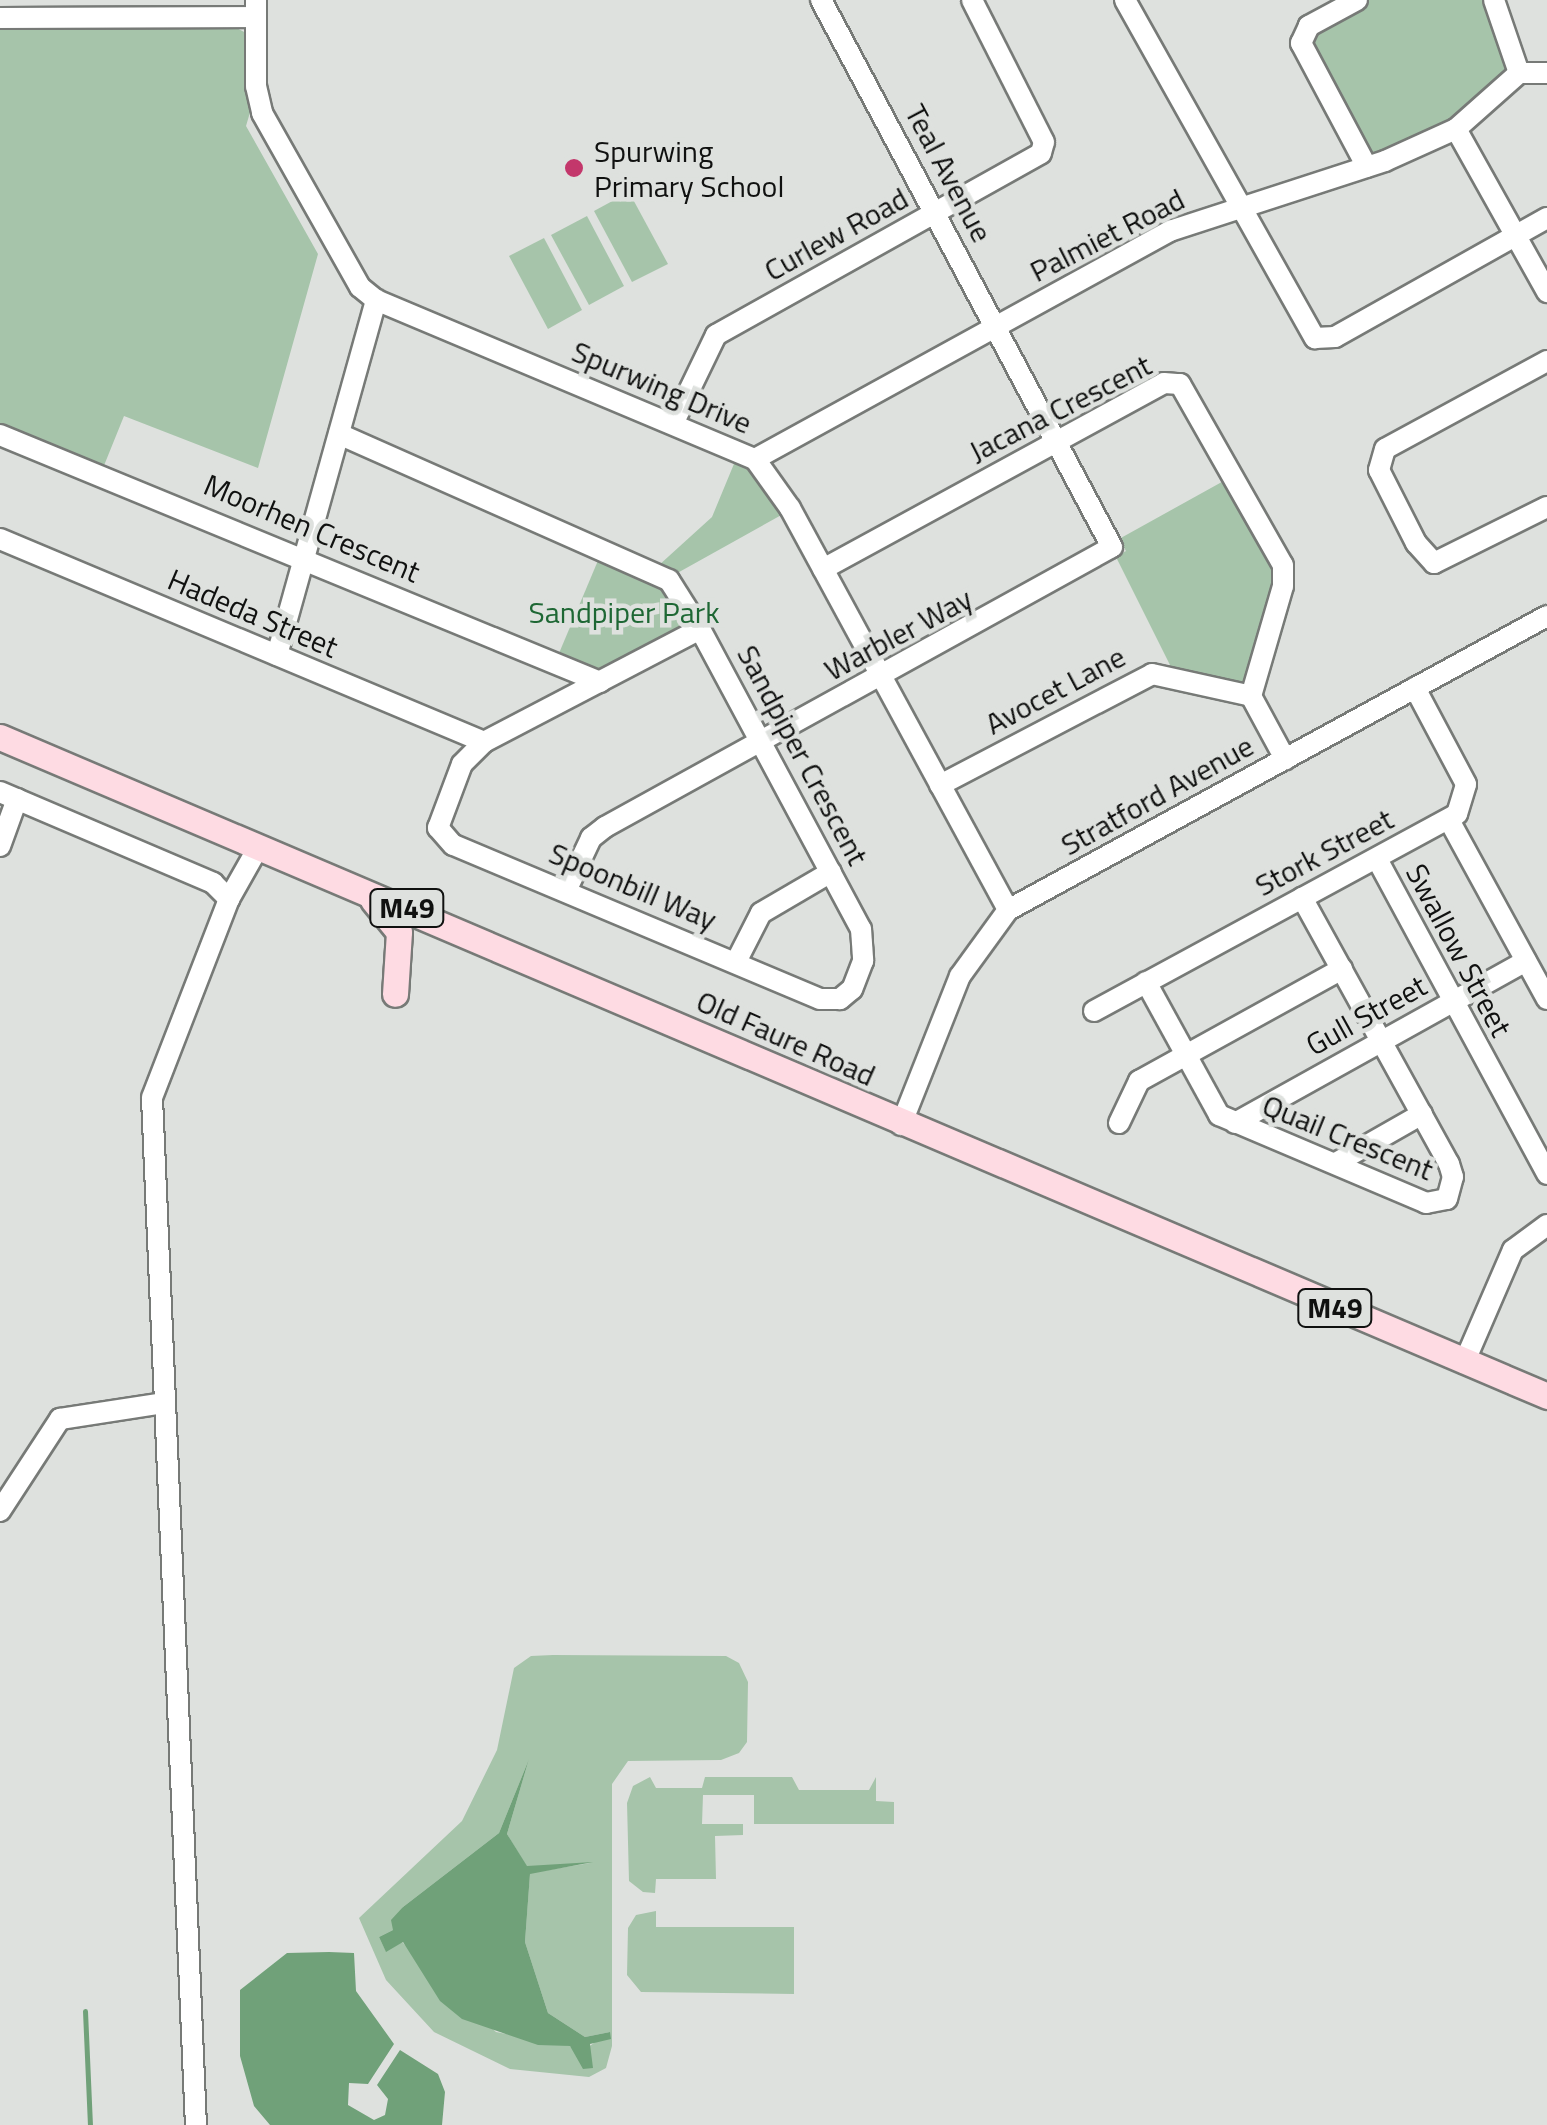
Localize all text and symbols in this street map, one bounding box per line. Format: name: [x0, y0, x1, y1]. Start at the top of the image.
street label: Teal Avenue: [898, 98, 1000, 248]
place label: Spurwing Primary School: [594, 133, 784, 204]
marker: Spurwing Primary School: [563, 157, 585, 179]
street label: Curlew Road: [758, 180, 914, 288]
street label: Palmiet Road: [1024, 181, 1190, 289]
street label: Spurwing Drive: [567, 333, 757, 441]
street label: Jacana Crescent: [963, 347, 1157, 469]
street label: Moorhen Crescent: [199, 466, 425, 590]
street label: Hadeda Street: [163, 561, 343, 665]
street label: Warbler Way: [818, 580, 978, 688]
park label: Sandpiper Park: [528, 594, 720, 630]
street label: Avocet Lane: [979, 638, 1131, 742]
street label: Sandpiper Crescent: [730, 639, 876, 871]
street label: Stratford Avenue: [1055, 727, 1259, 863]
street label: Stork Street: [1249, 801, 1399, 903]
street label: Spoonbill Way: [544, 835, 722, 937]
street label: Swallow Street: [1398, 858, 1520, 1042]
road number: M49: [367, 885, 447, 931]
street label: Gull Street: [1299, 967, 1433, 1063]
street label: Old Faure Road: [691, 983, 881, 1093]
street label: Quail Crescent: [1257, 1086, 1439, 1188]
road number: M49: [1295, 1285, 1375, 1331]

